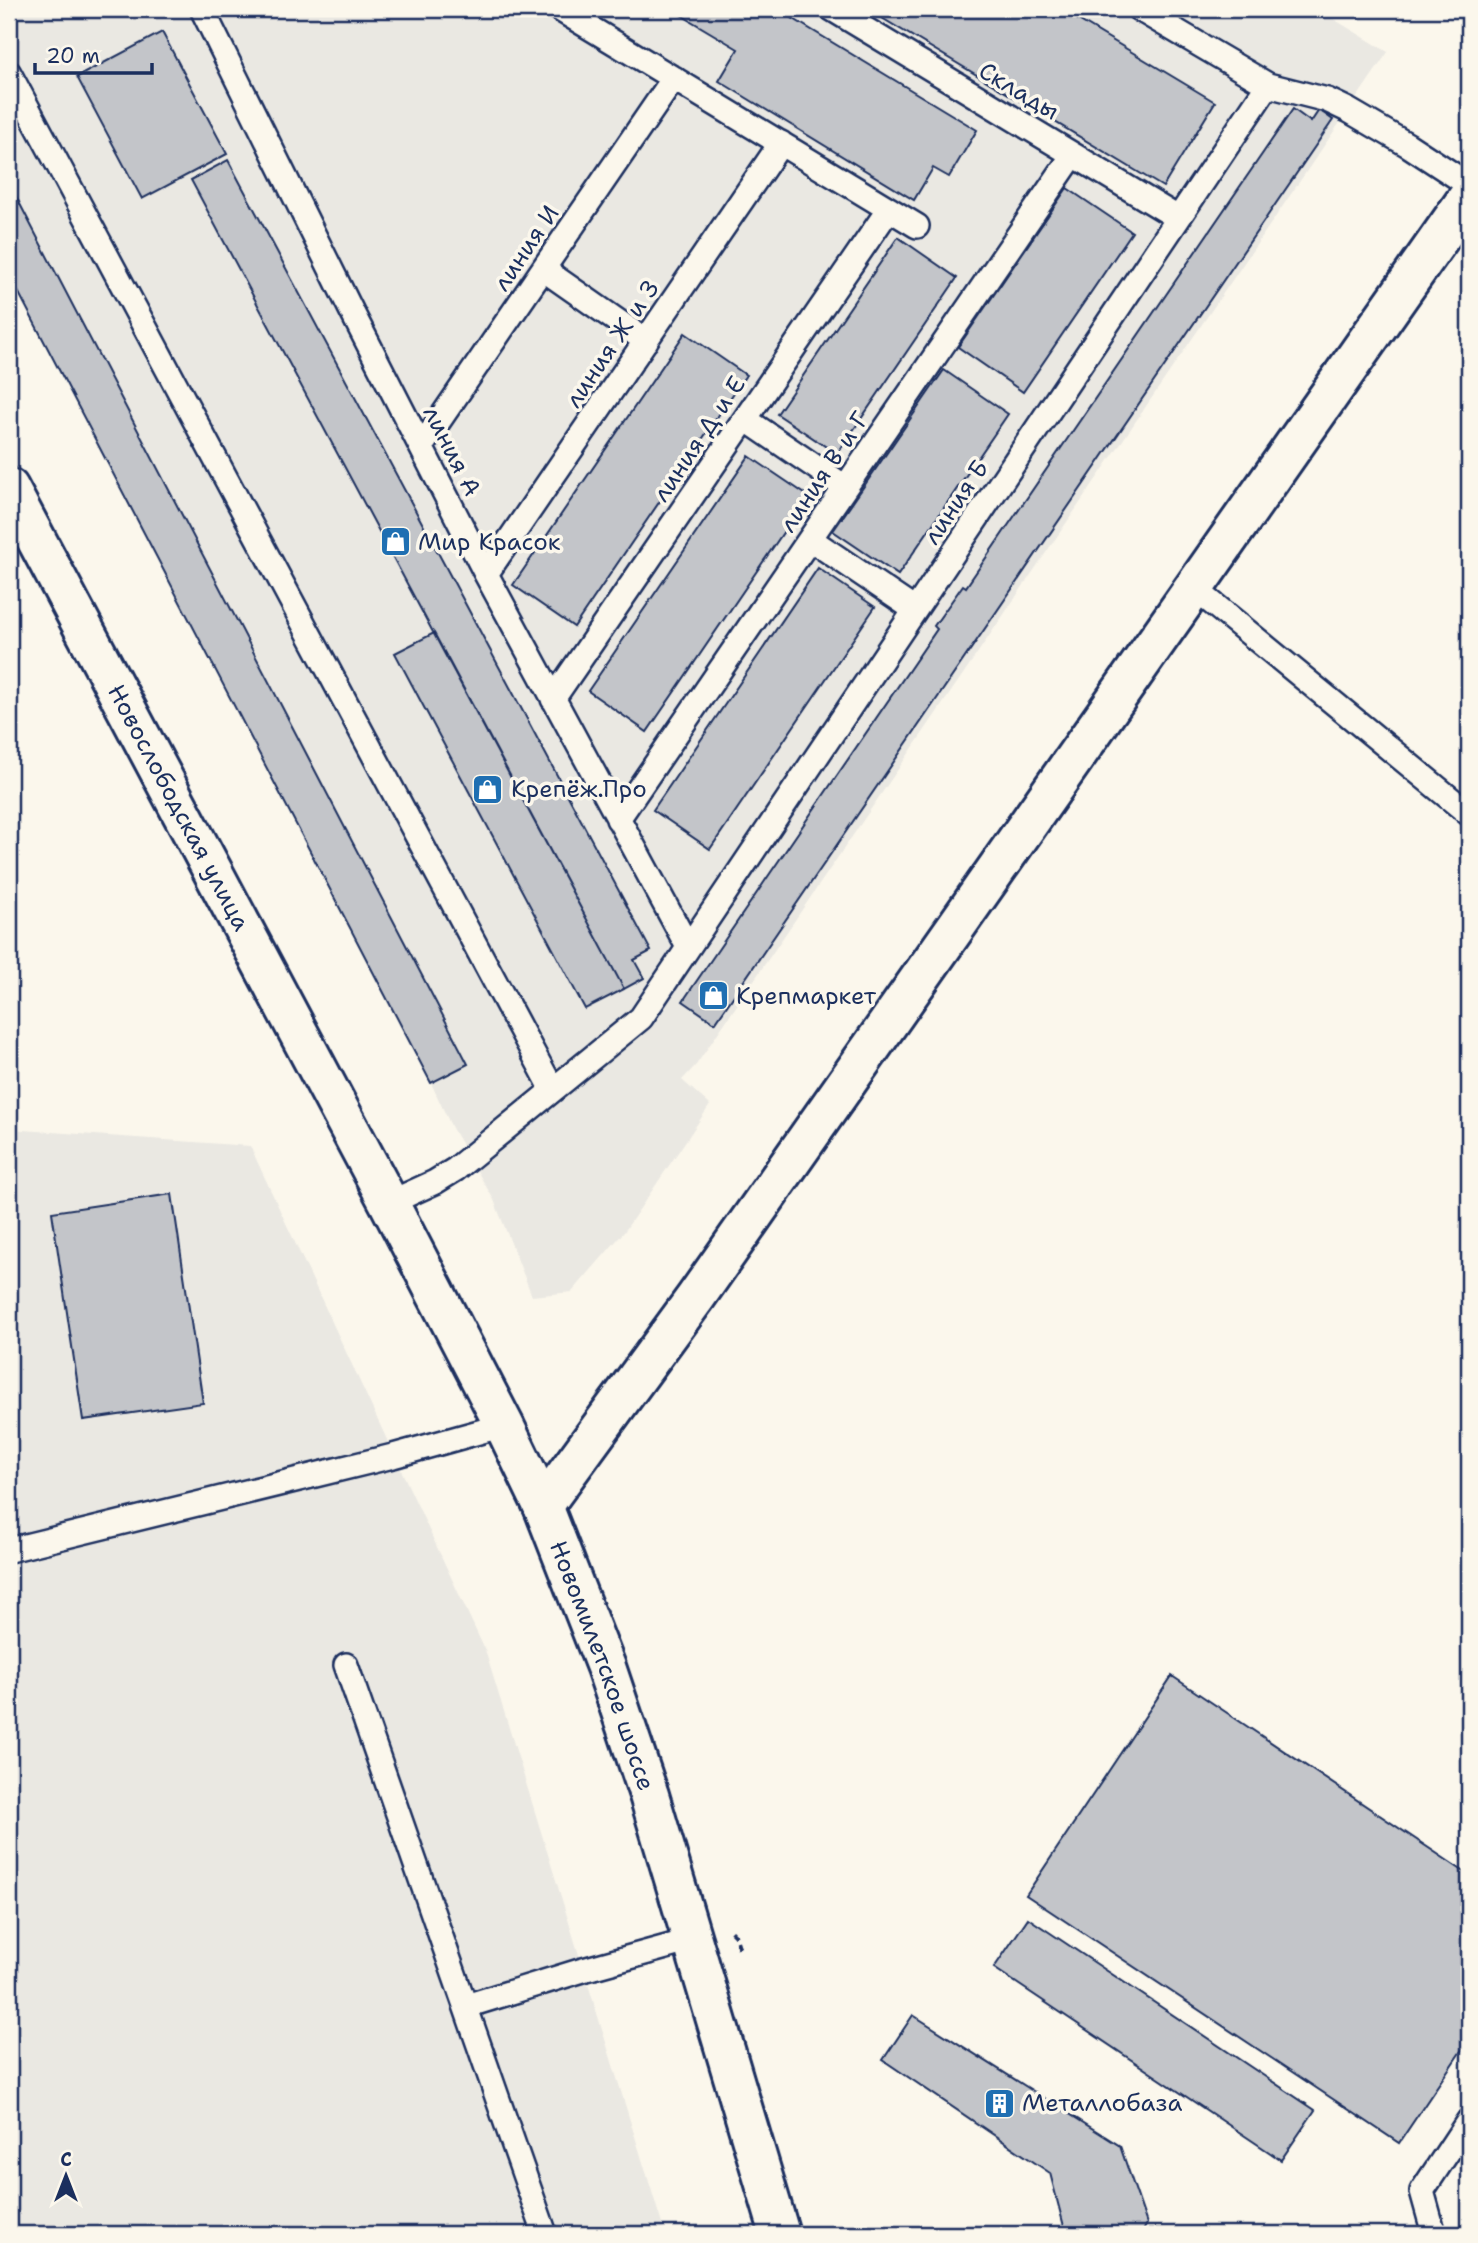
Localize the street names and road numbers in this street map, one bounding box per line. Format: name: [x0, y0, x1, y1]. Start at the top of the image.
street label: Склады: [973, 55, 1065, 127]
street label: линия И: [486, 199, 566, 297]
street label: линия Ж и З: [558, 274, 666, 414]
street label: линия Д и Е: [645, 370, 753, 508]
street label: линия А: [416, 400, 488, 502]
street label: линия В и Г: [772, 405, 876, 539]
street label: линия Б: [916, 453, 996, 551]
street label: Новослободская улица: [100, 679, 258, 937]
street label: Новомилетское шоссе: [542, 1536, 662, 1795]

